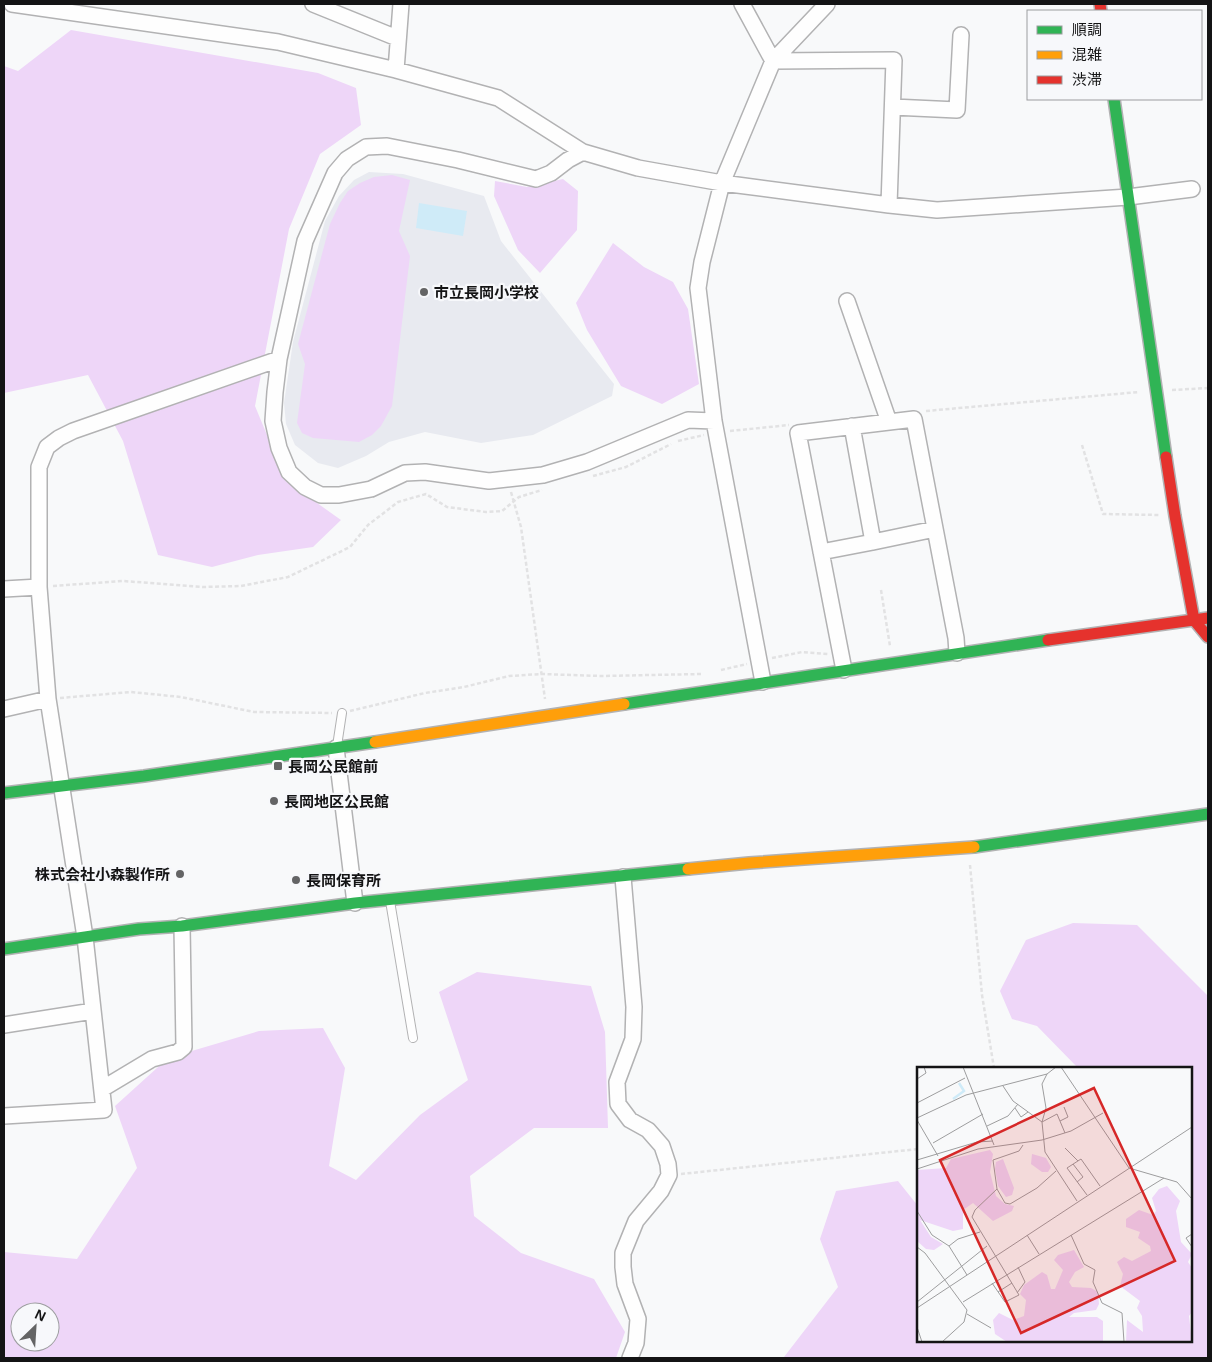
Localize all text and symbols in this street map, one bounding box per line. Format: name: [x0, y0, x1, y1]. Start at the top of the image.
legend: [1027, 10, 1202, 100]
text: 順調: [1072, 21, 1102, 38]
text: 混雑: [1072, 46, 1102, 63]
text: 渋滞: [1072, 71, 1102, 88]
place label: 市立長岡小学校: [434, 284, 539, 301]
marker: 市立長岡小学校: [418, 286, 430, 298]
place label: 長岡公民館前: [288, 758, 378, 775]
marker: 長岡公民館前: [272, 760, 284, 772]
place label: 長岡地区公民館: [284, 793, 389, 810]
marker: 長岡地区公民館: [268, 795, 280, 807]
place label: 株式会社小森製作所: [35, 866, 170, 883]
marker: 株式会社小森製作所: [174, 868, 186, 880]
place label: 長岡保育所: [306, 872, 381, 889]
marker: 長岡保育所: [290, 874, 302, 886]
inset map: [917, 1067, 1192, 1342]
north arrow: [10, 1302, 60, 1352]
text: N: [33, 1306, 48, 1325]

